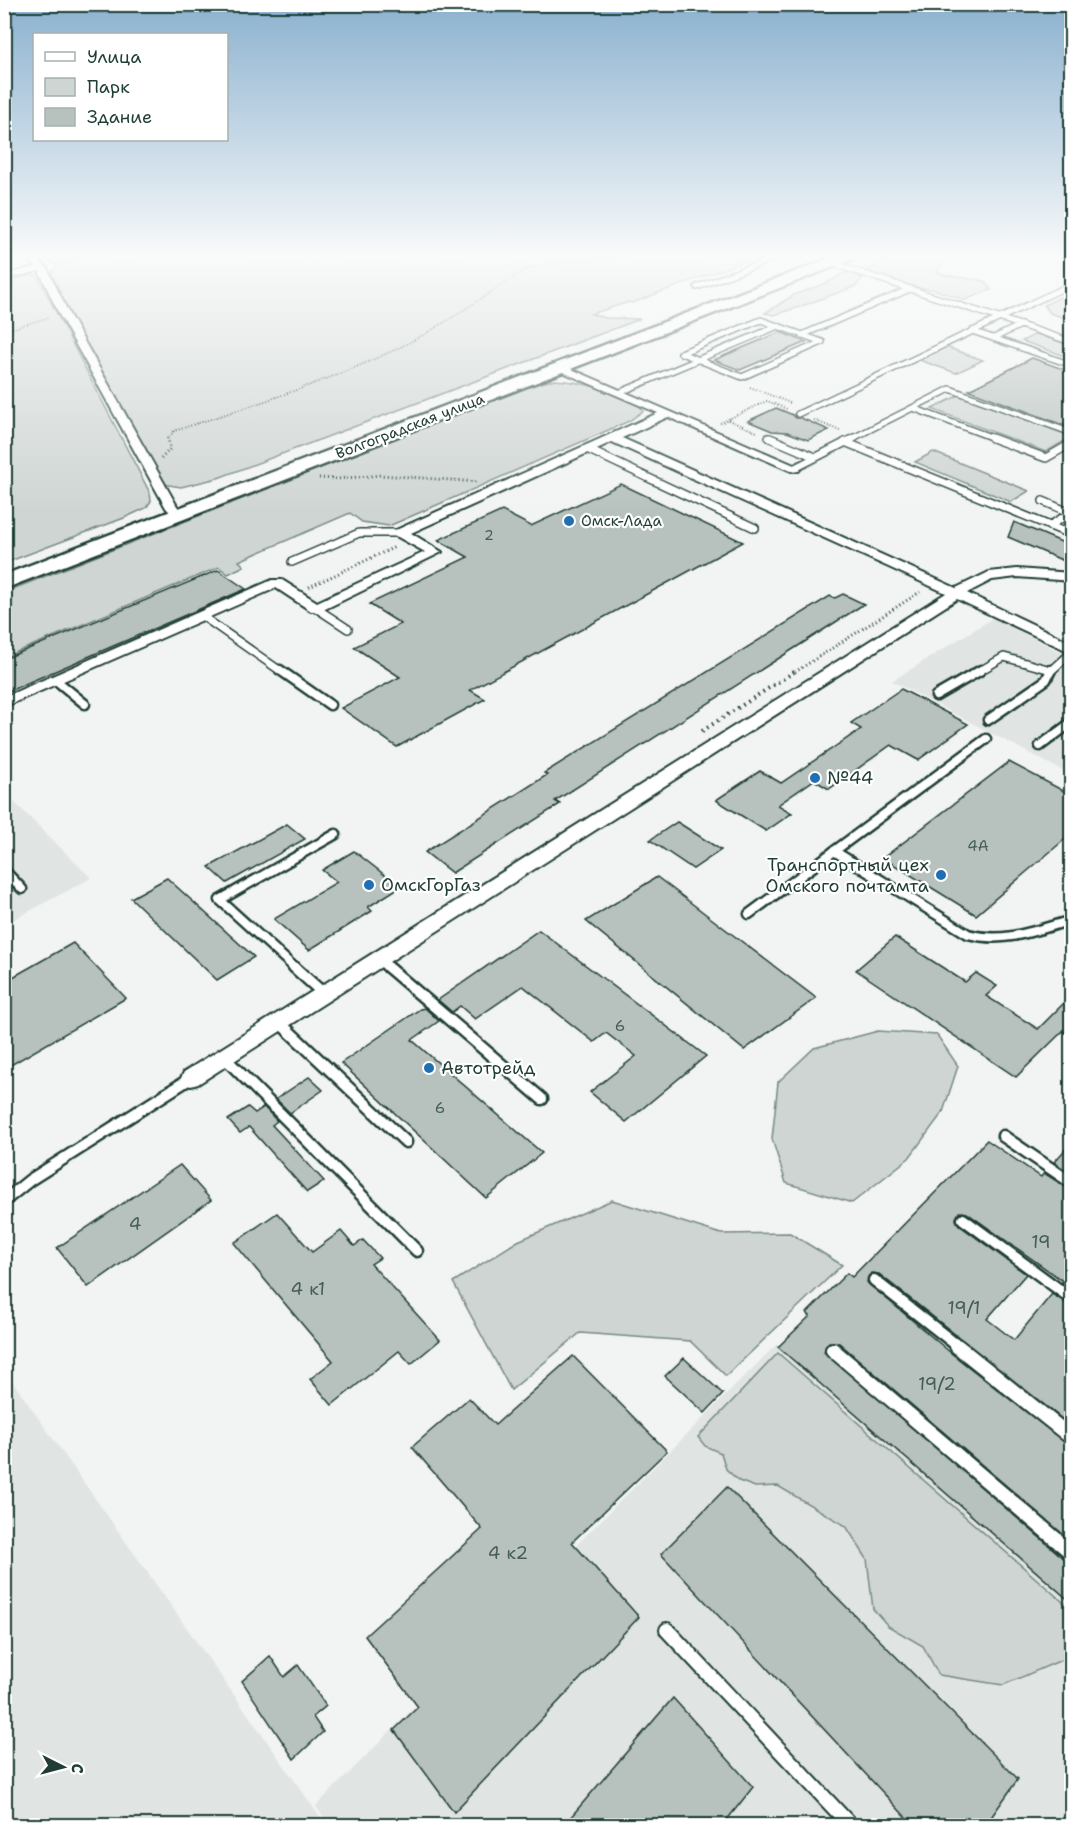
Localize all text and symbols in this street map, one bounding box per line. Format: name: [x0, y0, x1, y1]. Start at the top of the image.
legend: [33, 33, 228, 141]
text: Улица: [87, 45, 141, 69]
text: Парк: [87, 75, 130, 99]
text: Здание: [87, 105, 152, 129]
street label: Волгоградская улица: [333, 388, 488, 464]
place label: Омск-Лада: [581, 511, 662, 531]
marker: Омск-Лада: [562, 514, 576, 528]
house number: 2: [484, 526, 494, 544]
place label: №44: [827, 766, 873, 790]
marker: №44: [808, 771, 822, 785]
house number: 4А: [967, 836, 989, 856]
place label: Транспортный цех Омского почтамта: [766, 853, 929, 898]
marker: Транспортный цех Омского почтамта: [934, 868, 948, 882]
place label: ОмскГорГаз: [381, 873, 481, 897]
marker: ОмскГорГаз: [362, 878, 376, 892]
house number: 6: [615, 1016, 625, 1036]
place label: Автотрейд: [441, 1056, 536, 1080]
marker: Автотрейд: [422, 1061, 436, 1075]
house number: 6: [435, 1098, 445, 1118]
house number: 4: [129, 1212, 141, 1236]
house number: 19: [1031, 1230, 1051, 1254]
house number: 4 к1: [291, 1277, 325, 1301]
house number: 19/1: [947, 1296, 981, 1320]
house number: 19/2: [918, 1372, 956, 1396]
house number: 4 к2: [488, 1541, 528, 1565]
north arrow: [33, 1737, 93, 1797]
text: С: [66, 1763, 88, 1775]

